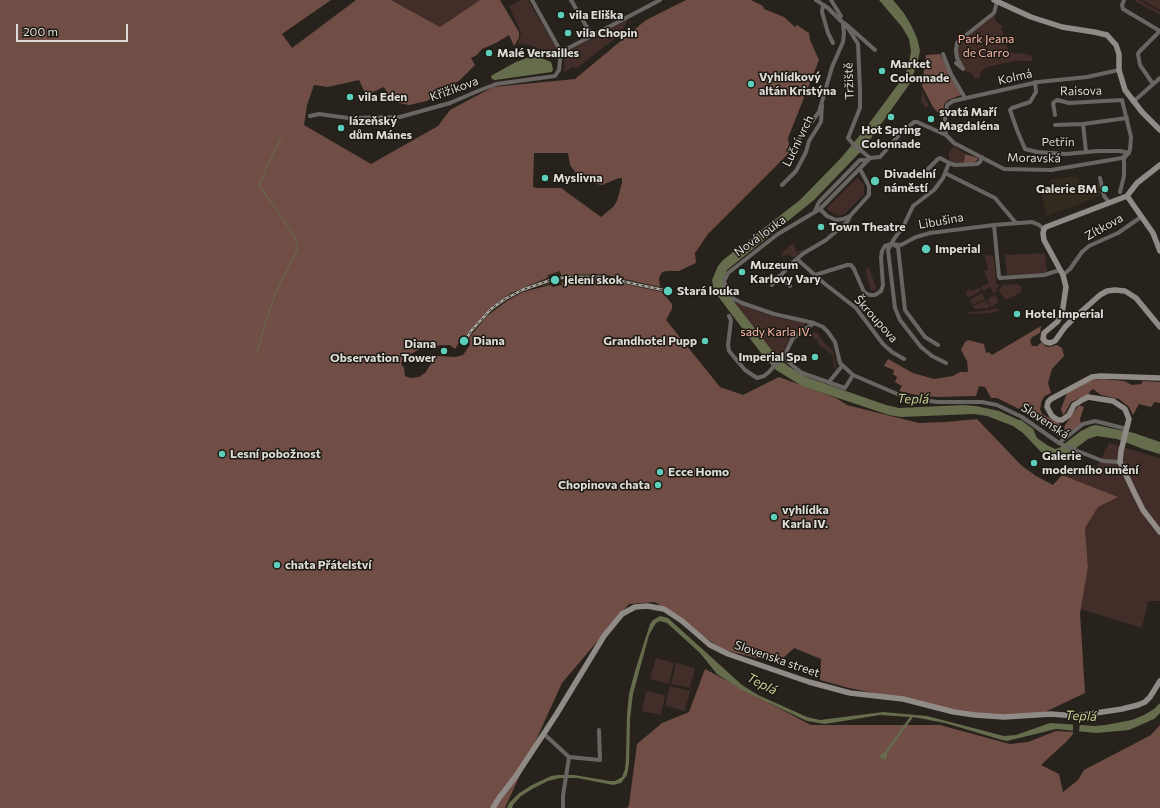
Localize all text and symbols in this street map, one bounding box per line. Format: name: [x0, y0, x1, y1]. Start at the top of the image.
place label: vila Eliška: [569, 8, 623, 22]
marker: vila Eliška: [556, 10, 566, 20]
scale bar: [18, 16, 130, 42]
text: 200 m: [23, 24, 58, 38]
place label: vila Chopin: [576, 26, 637, 40]
marker: vila Chopin: [563, 28, 573, 38]
park label: Park Jeana de Carro: [958, 32, 1014, 60]
place label: Malé Versailles: [497, 46, 579, 60]
marker: Malé Versailles: [484, 48, 494, 58]
place label: Market Colonnade: [890, 57, 949, 85]
street label: Tržiště: [841, 62, 857, 100]
marker: Market Colonnade: [877, 66, 887, 76]
street label: Kolmá: [997, 66, 1033, 88]
place label: Vyhlídkový altán Kristýna: [759, 70, 836, 98]
street label: Křižíkova: [428, 74, 480, 104]
marker: Vyhlídkový altán Kristýna: [746, 79, 756, 89]
street label: Raisova: [1060, 83, 1102, 99]
place label: vila Eden: [358, 90, 407, 104]
marker: vila Eden: [345, 92, 355, 102]
place label: svatá Maří Magdaléna: [939, 105, 1000, 133]
marker: Hot Spring Colonnade: [886, 112, 896, 122]
street label: Luční vrch: [779, 113, 817, 169]
place label: lázeňský dům Mánes: [349, 114, 412, 142]
marker: svatá Maří Magdaléna: [926, 114, 936, 124]
marker: lázeňský dům Mánes: [336, 123, 346, 133]
place label: Hot Spring Colonnade: [861, 123, 921, 151]
street label: Petřín: [1041, 135, 1075, 149]
street label: Moravská: [1007, 150, 1061, 166]
place label: Divadelní náměstí: [884, 167, 936, 195]
place label: Myslivna: [553, 171, 603, 185]
marker: Myslivna: [540, 173, 550, 183]
marker: Divadelní náměstí: [869, 175, 881, 187]
place label: Galerie BM: [1036, 182, 1097, 196]
marker: Galerie BM: [1100, 184, 1110, 194]
street label: Libušina: [917, 210, 965, 232]
street label: Zítkova: [1082, 211, 1126, 243]
street label: Nová louka: [731, 212, 789, 260]
place label: Town Theatre: [829, 220, 905, 234]
marker: Town Theatre: [816, 222, 826, 232]
place label: Imperial: [935, 242, 981, 256]
marker: Imperial: [920, 243, 932, 255]
place label: Muzeum Karlovy Vary: [750, 258, 821, 286]
marker: Muzeum Karlovy Vary: [737, 267, 747, 277]
place label: Jelení skok: [564, 273, 623, 287]
marker: Jelení skok: [549, 274, 561, 286]
place label: Stará louka: [677, 284, 739, 298]
marker: Stará louka: [662, 285, 674, 297]
street label: Škroupova: [851, 292, 901, 346]
place label: Hotel Imperial: [1025, 307, 1104, 321]
marker: Hotel Imperial: [1012, 309, 1022, 319]
park label: sady Karla IV.: [740, 325, 812, 339]
place label: Diana: [473, 334, 505, 348]
place label: Grandhotel Pupp: [603, 334, 697, 348]
marker: Diana: [458, 335, 470, 347]
marker: Grandhotel Pupp: [700, 336, 710, 346]
place label: Diana Observation Tower: [330, 337, 436, 365]
marker: Diana Observation Tower: [439, 346, 449, 356]
place label: Imperial Spa: [739, 350, 807, 364]
marker: Imperial Spa: [810, 352, 820, 362]
water label: Teplá: [897, 391, 929, 407]
street label: Slovenská: [1018, 400, 1072, 442]
place label: Lesní pobožnost: [230, 447, 321, 461]
marker: Lesní pobožnost: [217, 449, 227, 459]
place label: Galerie moderního umění: [1042, 449, 1139, 477]
marker: Galerie moderního umění: [1029, 458, 1039, 468]
place label: Ecce Homo: [668, 465, 729, 479]
marker: Ecce Homo: [655, 467, 665, 477]
place label: Chopinova chata: [558, 478, 650, 492]
marker: Chopinova chata: [653, 480, 663, 490]
place label: vyhlídka Karla IV.: [782, 503, 829, 531]
marker: vyhlídka Karla IV.: [769, 512, 779, 522]
place label: chata Přátelství: [285, 558, 372, 572]
marker: chata Přátelství: [272, 560, 282, 570]
street label: Slovenska street: [733, 638, 821, 680]
water label: Teplá: [744, 670, 780, 698]
water label: Teplá: [1065, 708, 1097, 724]

